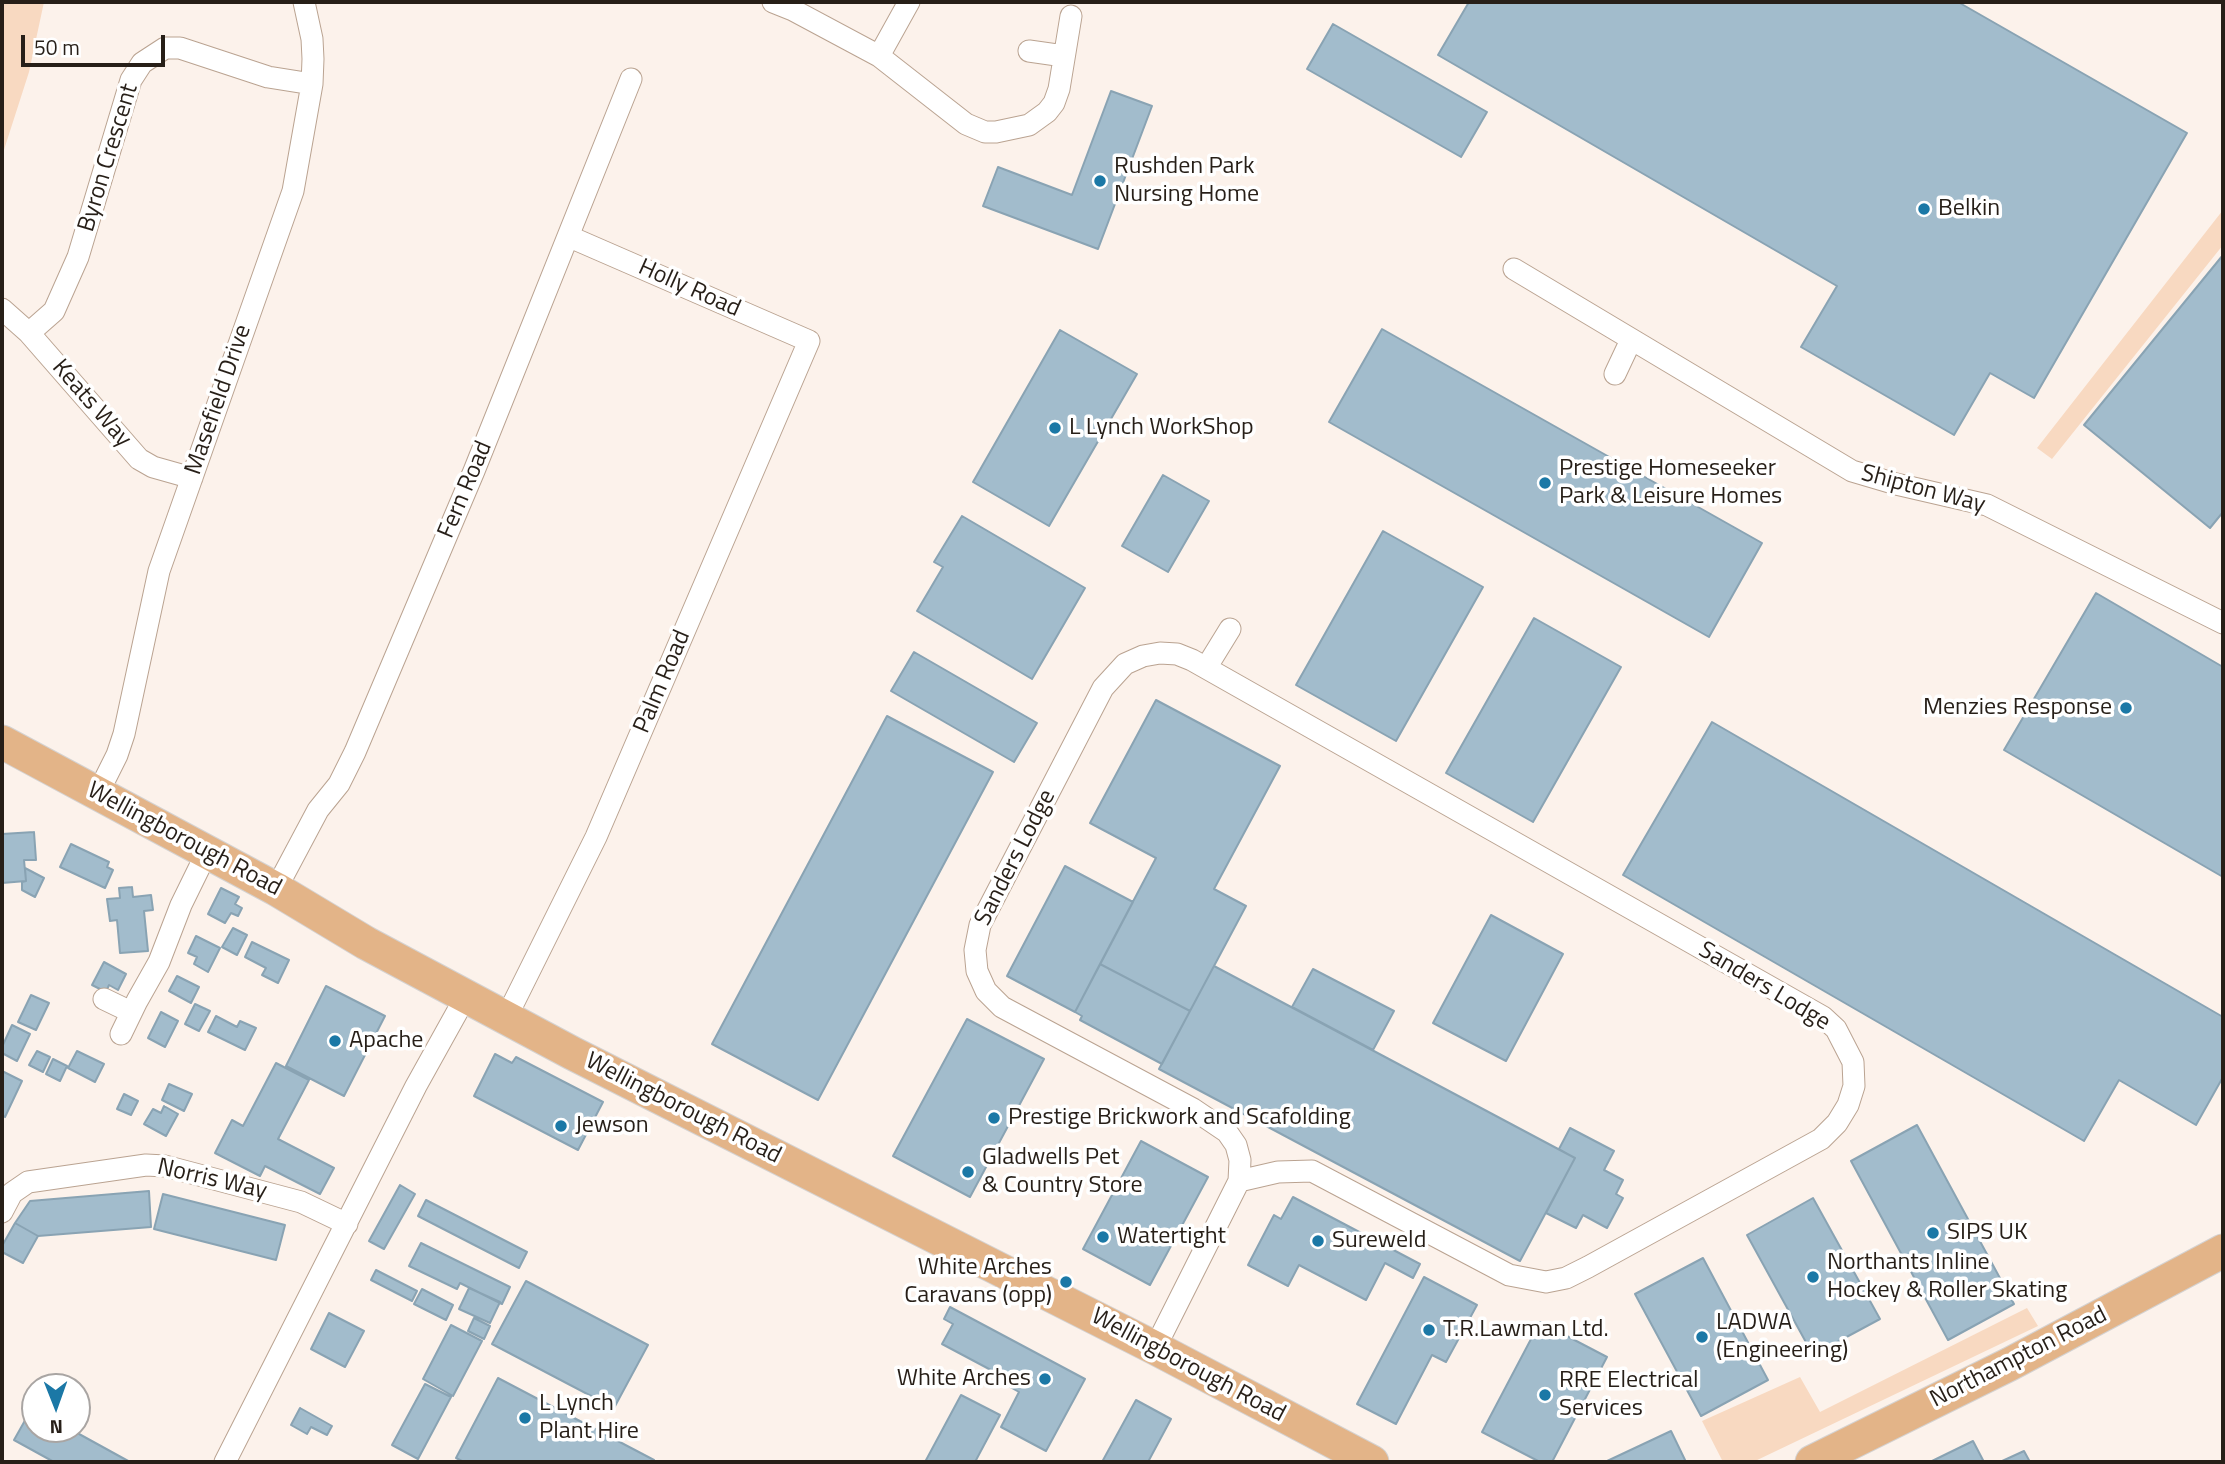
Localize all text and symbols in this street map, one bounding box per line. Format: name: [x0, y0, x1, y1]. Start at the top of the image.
scale bar: [24, 21, 168, 65]
text: 50 m: [34, 31, 80, 63]
street label: Byron Crescent: [73, 81, 145, 235]
place label: Rushden Park Nursing Home: [1114, 153, 1259, 209]
marker: Rushden Park Nursing Home: [1092, 173, 1108, 189]
place label: Belkin: [1938, 195, 2000, 223]
marker: Belkin: [1916, 201, 1932, 217]
street label: Holly Road: [634, 254, 744, 324]
street label: Masefield Drive: [180, 321, 258, 479]
street label: Keats Way: [45, 354, 137, 454]
place label: L Lynch WorkShop: [1069, 414, 1254, 442]
marker: L Lynch WorkShop: [1047, 420, 1063, 436]
street label: Fern Road: [433, 437, 499, 543]
place label: Prestige Homeseeker Park & Leisure Homes: [1559, 455, 1782, 511]
street label: Shipton Way: [1858, 460, 1988, 520]
marker: Prestige Homeseeker Park & Leisure Homes: [1537, 475, 1553, 491]
street label: Palm Road: [628, 626, 698, 738]
place label: Menzies Response: [1923, 694, 2112, 722]
marker: Menzies Response: [2118, 700, 2134, 716]
street label: Wellingborough Road: [82, 777, 286, 903]
street label: Sanders Lodge: [969, 785, 1063, 931]
street label: Sanders Lodge: [1693, 936, 1835, 1038]
place label: Apache: [349, 1027, 423, 1055]
marker: Apache: [327, 1033, 343, 1049]
street label: Wellingborough Road: [580, 1047, 786, 1171]
place label: Prestige Brickwork and Scafolding: [1008, 1104, 1351, 1132]
marker: Prestige Brickwork and Scafolding: [986, 1110, 1002, 1126]
place label: Jewson: [575, 1112, 649, 1140]
marker: Jewson: [553, 1118, 569, 1134]
place label: Gladwells Pet & Country Store: [982, 1144, 1143, 1200]
street label: Norris Way: [154, 1153, 270, 1207]
marker: Gladwells Pet & Country Store: [960, 1164, 976, 1180]
place label: SIPS UK: [1947, 1219, 2028, 1247]
place label: Watertight: [1117, 1223, 1226, 1251]
marker: SIPS UK: [1925, 1225, 1941, 1241]
place label: Sureweld: [1332, 1227, 1426, 1255]
marker: Watertight: [1095, 1229, 1111, 1245]
marker: Sureweld: [1310, 1233, 1326, 1249]
place label: Northants Inline Hockey & Roller Skating: [1827, 1249, 2067, 1305]
place label: White Arches Caravans (opp): [904, 1254, 1052, 1310]
marker: Northants Inline Hockey & Roller Skating: [1805, 1269, 1821, 1285]
marker: White Arches Caravans (opp): [1058, 1274, 1074, 1290]
street label: Northampton Road: [1926, 1301, 2112, 1415]
street label: Wellingborough Road: [1086, 1303, 1290, 1429]
place label: LADWA (Engineering): [1716, 1309, 1848, 1365]
place label: T.R.Lawman Ltd.: [1443, 1316, 1609, 1344]
marker: T.R.Lawman Ltd.: [1421, 1322, 1437, 1338]
marker: LADWA (Engineering): [1694, 1329, 1710, 1345]
place label: White Arches: [897, 1365, 1031, 1393]
place label: RRE Electrical Services: [1559, 1367, 1699, 1423]
marker: White Arches: [1037, 1371, 1053, 1387]
north arrow: [21, 1373, 91, 1443]
marker: RRE Electrical Services: [1537, 1387, 1553, 1403]
place label: L Lynch Plant Hire: [539, 1390, 639, 1446]
marker: L Lynch Plant Hire: [517, 1410, 533, 1426]
text: N: [50, 1413, 63, 1442]

